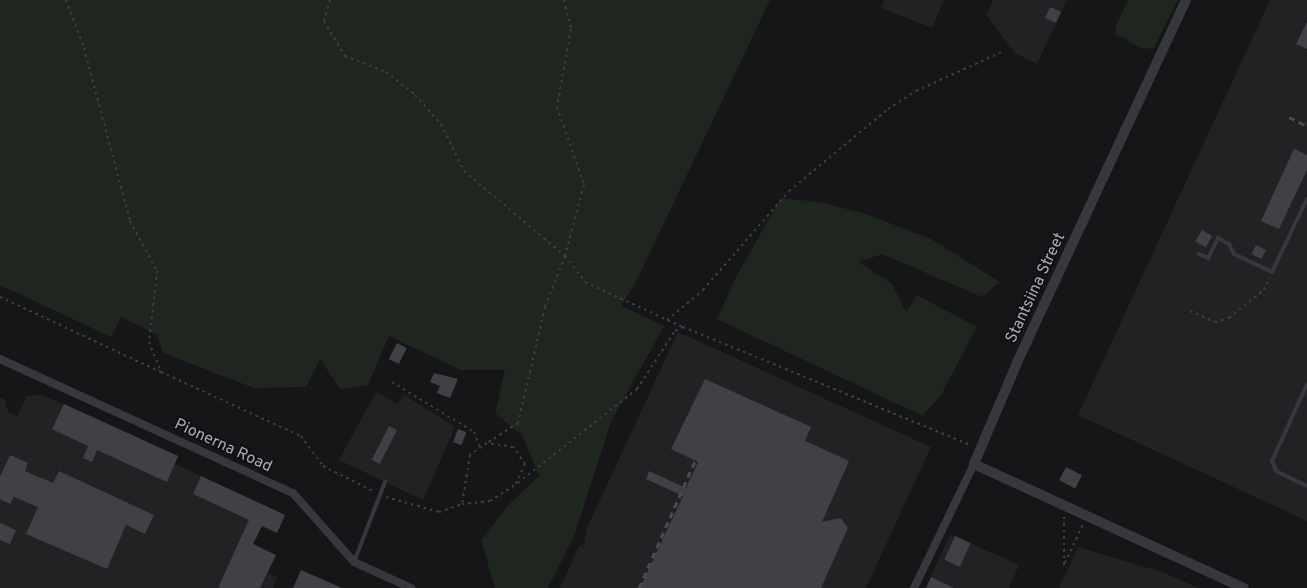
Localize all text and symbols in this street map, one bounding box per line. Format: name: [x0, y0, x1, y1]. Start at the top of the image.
street label: Stantsiina Street: [1002, 230, 1070, 346]
street label: Pionerna Road: [171, 415, 275, 477]

